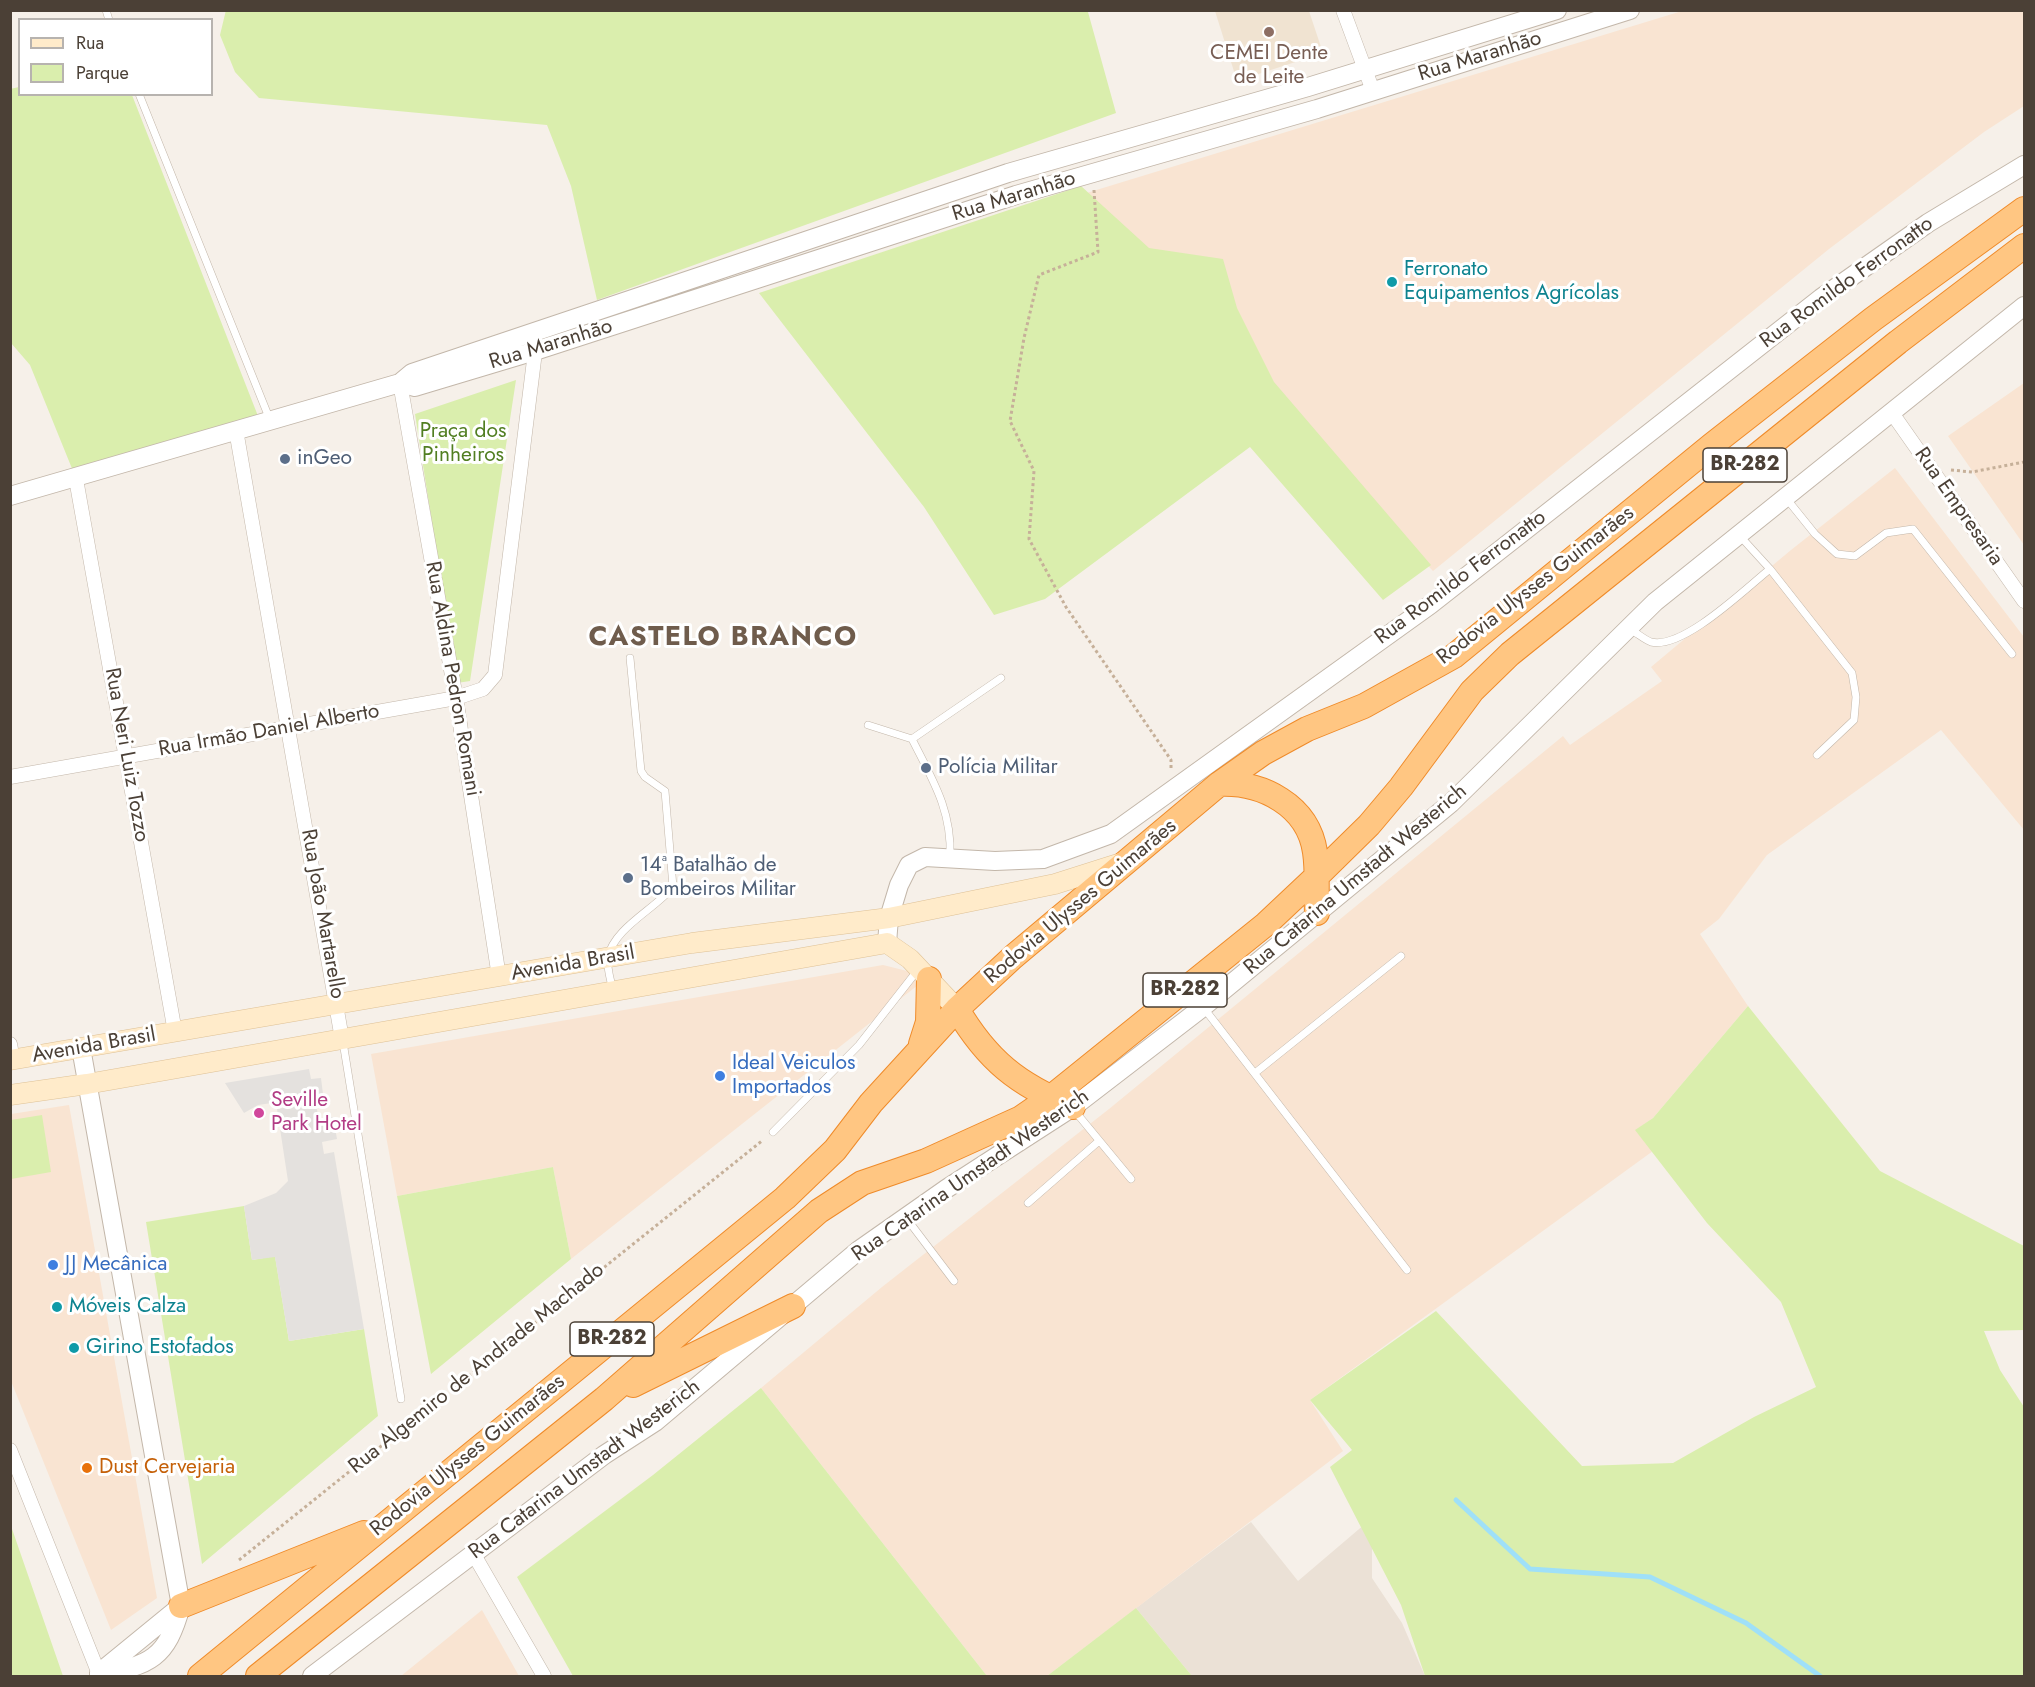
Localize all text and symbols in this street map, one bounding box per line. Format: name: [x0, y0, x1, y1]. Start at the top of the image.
legend: [18, 18, 213, 96]
marker: CEMEI Dente de Leite: [1262, 25, 1276, 39]
street label: Rua Maranhão: [1415, 26, 1545, 88]
text: Rua: [76, 30, 104, 56]
place label: CEMEI Dente de Leite: [1210, 41, 1328, 91]
text: Parque: [76, 60, 129, 86]
street label: Rua Maranhão: [949, 166, 1079, 228]
street label: Rua Romildo Ferronatto: [1756, 212, 1938, 354]
place label: Ferronato Equipamentos Agrícolas: [1404, 257, 1619, 307]
marker: Ferronato Equipamentos Agrícolas: [1385, 275, 1399, 289]
street label: Rua Maranhão: [486, 314, 616, 376]
park label: Praça dos Pinheiros: [420, 419, 506, 469]
street label: Rua Empresaria: [1908, 443, 2008, 571]
place label: inGeo: [297, 446, 352, 472]
road number: BR-282: [1703, 448, 1787, 482]
marker: inGeo: [278, 452, 292, 466]
street label: Rodovia Ulysses Guimarães: [1432, 501, 1640, 671]
street label: Rua Romildo Ferronatto: [1370, 505, 1552, 651]
street label: Rua Aldina Pedron Romani: [419, 559, 485, 799]
district label: CASTELO BRANCO: [588, 622, 858, 654]
street label: Rua Neri Luiz Tozzo: [98, 666, 154, 844]
street label: Rua Irmão Daniel Alberto: [157, 699, 381, 763]
place label: Polícia Militar: [938, 755, 1058, 781]
marker: Polícia Militar: [919, 761, 933, 775]
street label: Rua Catarina Umstadt Westerich: [1239, 779, 1473, 981]
street label: Rodovia Ulysses Guimarães: [980, 814, 1182, 990]
street label: Rua João Martarello: [295, 827, 349, 1001]
place label: 14ª Batalhão de Bombeiros Militar: [640, 853, 796, 903]
marker: 14ª Batalhão de Bombeiros Militar: [621, 871, 635, 885]
street label: Avenida Brasil: [509, 941, 637, 987]
road number: BR-282: [1143, 973, 1227, 1007]
street label: Avenida Brasil: [30, 1023, 158, 1069]
place label: Ideal Veiculos Importados: [732, 1051, 855, 1101]
marker: Ideal Veiculos Importados: [713, 1069, 727, 1083]
street label: Rua Catarina Umstadt Westerich: [848, 1084, 1094, 1268]
place label: Seville Park Hotel: [271, 1088, 362, 1138]
marker: Seville Park Hotel: [252, 1106, 266, 1120]
place label: JJ Mecânica: [65, 1252, 167, 1278]
marker: JJ Mecânica: [46, 1258, 60, 1272]
street label: Rua Algemiro de Andrade Machado: [344, 1258, 610, 1480]
place label: Móveis Calza: [69, 1294, 186, 1320]
marker: Móveis Calza: [50, 1300, 64, 1314]
road number: BR-282: [570, 1322, 654, 1356]
place label: Girino Estofados: [86, 1335, 234, 1361]
marker: Girino Estofados: [67, 1341, 81, 1355]
street label: Rodovia Ulysses Guimarães: [366, 1370, 570, 1542]
street label: Rua Catarina Umstadt Westerich: [464, 1375, 706, 1565]
place label: Dust Cervejaria: [99, 1455, 235, 1481]
marker: Dust Cervejaria: [80, 1461, 94, 1475]

